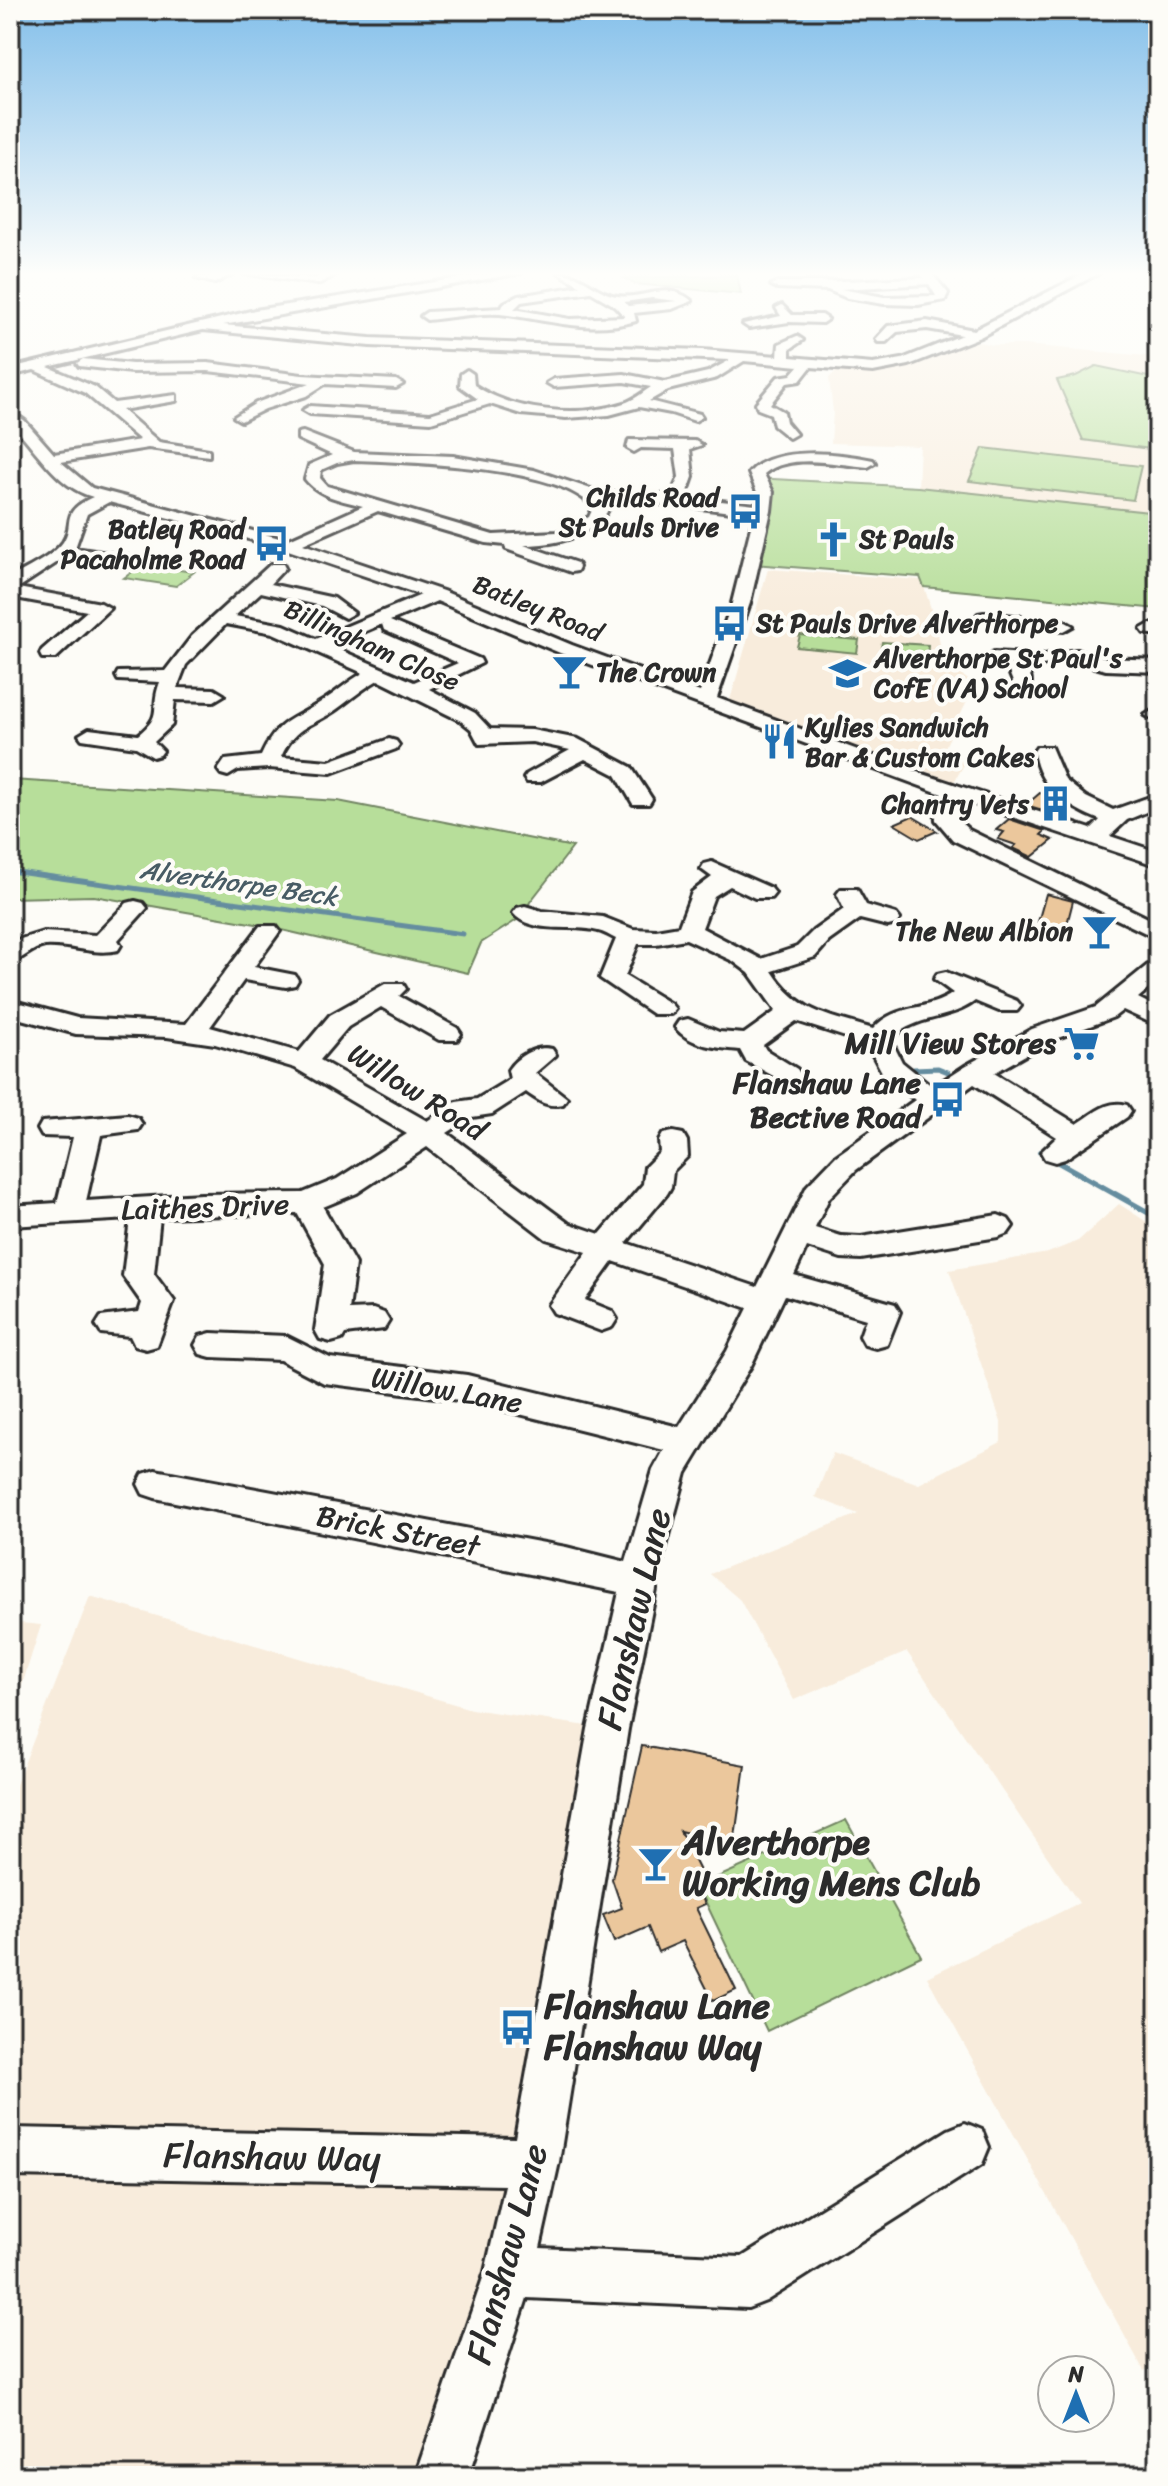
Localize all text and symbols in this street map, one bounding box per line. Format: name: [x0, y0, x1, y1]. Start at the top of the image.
place label: Childs Road St Pauls Drive: [558, 474, 721, 550]
bus stop icon: Childs Road St Pauls Drive: [726, 493, 764, 531]
place label: Batley Road Pacaholme Road: [60, 506, 247, 582]
place label: St Pauls: [858, 516, 955, 562]
church icon: St Pauls: [814, 520, 852, 558]
bus stop icon: Batley Road Pacaholme Road: [252, 525, 290, 563]
street label: Batley Road: [466, 561, 612, 656]
street label: Billingham Close: [277, 586, 467, 704]
place label: St Pauls Drive Alverthorpe: [755, 600, 1059, 646]
bus stop icon: St Pauls Drive Alverthorpe: [711, 604, 749, 642]
place label: Alverthorpe St Paul's CofE (VA) School: [873, 635, 1123, 711]
place label: The Crown: [596, 649, 716, 695]
bar icon: The Crown: [551, 653, 589, 691]
school or university icon: Alverthorpe St Paul's CofE (VA) School: [829, 654, 867, 692]
place label: Kylies Sandwich Bar & Custom Cakes: [804, 704, 1036, 780]
restaurant icon: Kylies Sandwich Bar & Custom Cakes: [760, 723, 798, 761]
place label: Chantry Vets: [881, 781, 1030, 827]
building icon: Chantry Vets: [1036, 785, 1074, 823]
water label: Alverthorpe Beck: [136, 846, 343, 920]
place label: The New Albion: [895, 908, 1073, 954]
bar icon: The New Albion: [1080, 912, 1118, 950]
place label: Mill View Stores: [844, 1016, 1057, 1070]
supermarket icon: Mill View Stores: [1063, 1024, 1101, 1062]
street label: Willow Road: [336, 1028, 499, 1157]
place label: Flanshaw Lane Bective Road: [732, 1056, 924, 1144]
bus stop icon: Flanshaw Lane Bective Road: [928, 1081, 966, 1119]
street label: Laithes Drive: [120, 1177, 290, 1237]
street label: Willow Lane: [367, 1350, 527, 1430]
street label: Brick Street: [312, 1489, 486, 1574]
street label: Flanshaw Lane: [577, 1502, 691, 1736]
place label: Alverthorpe Working Mens Club: [680, 1810, 980, 1915]
bar icon: Alverthorpe Working Mens Club: [637, 1844, 675, 1882]
place label: Flanshaw Lane Flanshaw Way: [543, 1974, 771, 2079]
bus stop icon: Flanshaw Lane Flanshaw Way: [499, 2008, 537, 2046]
street label: Flanshaw Way: [163, 2123, 382, 2191]
street label: Flanshaw Lane: [447, 2137, 567, 2371]
north arrow: [1036, 2354, 1116, 2434]
text: N: [1067, 2355, 1084, 2394]

